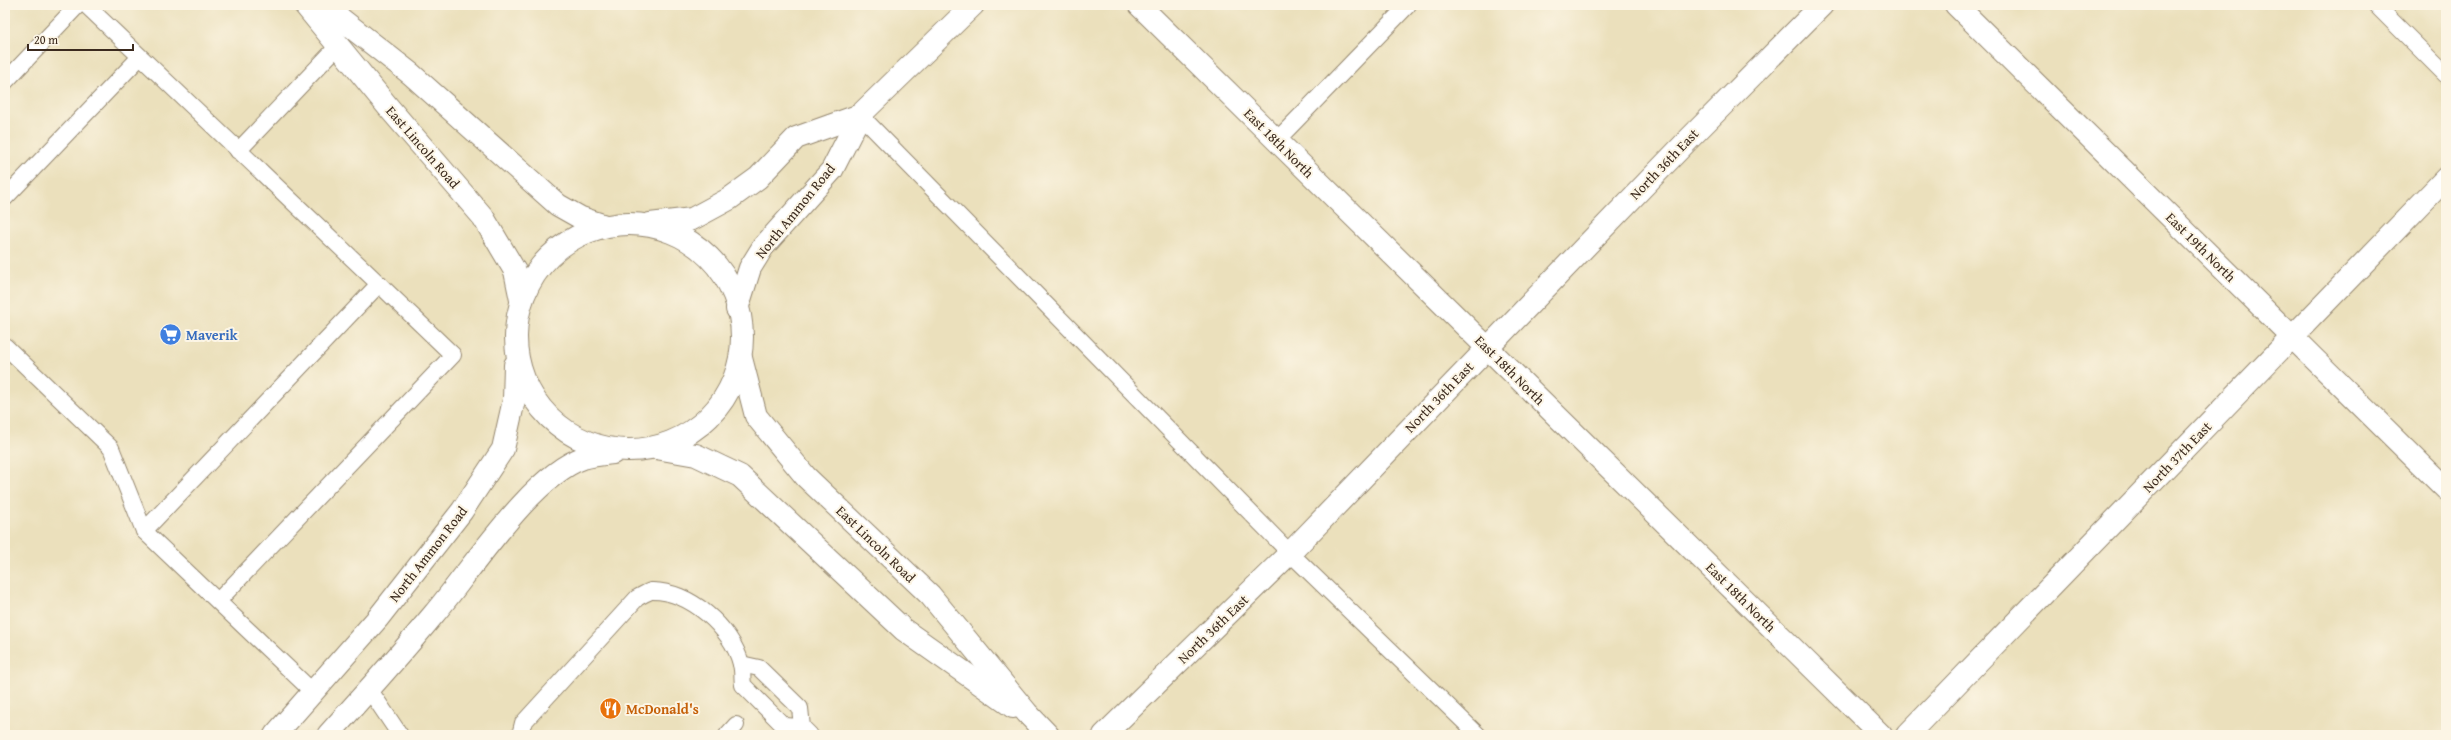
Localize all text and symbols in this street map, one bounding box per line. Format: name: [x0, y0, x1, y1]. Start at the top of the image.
scale bar: [28, 26, 133, 52]
text: 20 m: [34, 31, 58, 48]
street label: East Lincoln Road: [382, 101, 465, 193]
street label: East 18th North: [1240, 104, 1319, 183]
street label: North 36th East: [1625, 124, 1703, 204]
street label: North Ammon Road: [751, 159, 840, 263]
street label: East 19th North: [2162, 208, 2241, 287]
supermarket icon: Maverik: [157, 322, 183, 348]
place label: Maverik: [186, 325, 238, 345]
street label: East 18th North: [1471, 331, 1550, 410]
street label: North 36th East: [1400, 357, 1478, 437]
street label: North 37th East: [2138, 417, 2216, 497]
street label: North Ammon Road: [384, 501, 472, 606]
street label: East Lincoln Road: [832, 501, 921, 587]
street label: East 18th North: [1702, 558, 1781, 637]
street label: North 36th East: [1173, 590, 1253, 668]
restaurant icon: McDonald's: [597, 696, 623, 722]
place label: McDonald's: [626, 699, 699, 719]

